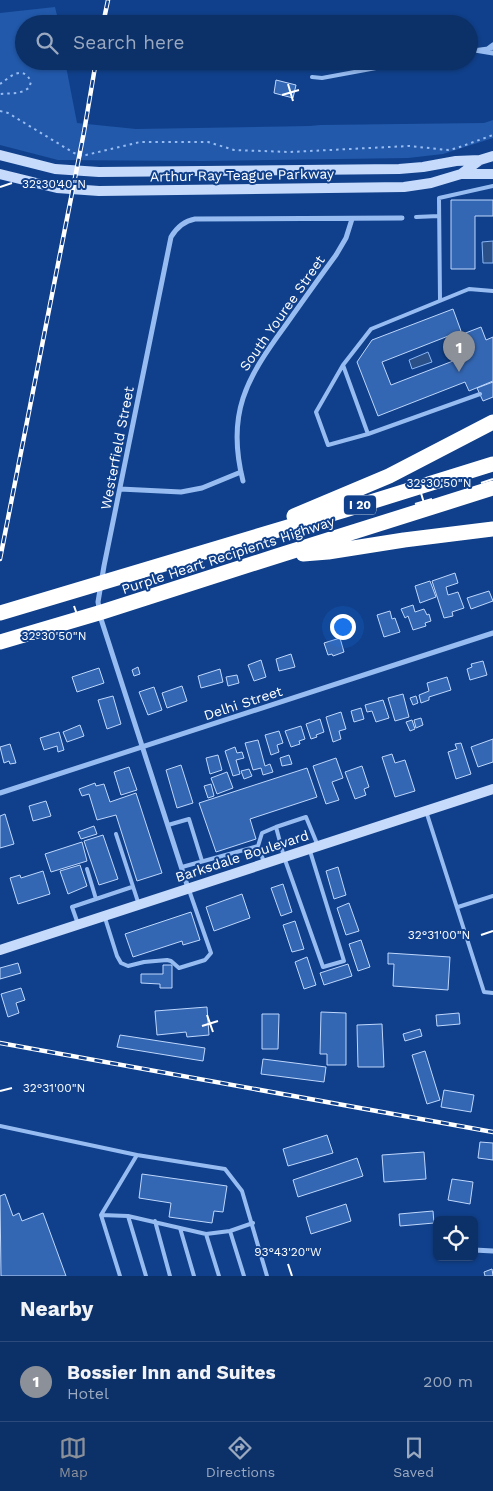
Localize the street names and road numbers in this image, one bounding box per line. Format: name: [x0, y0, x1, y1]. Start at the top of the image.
street label: Arthur Ray Teague Parkway: [150, 165, 335, 185]
street label: South Youree Street: [236, 252, 328, 374]
street label: Westerfield Street: [97, 385, 137, 511]
road number: I 20: [344, 496, 376, 514]
street label: Purple Heart Recipients Highway: [119, 513, 337, 597]
street label: Delhi Street: [202, 683, 284, 723]
street label: Barksdale Boulevard: [173, 827, 311, 885]

